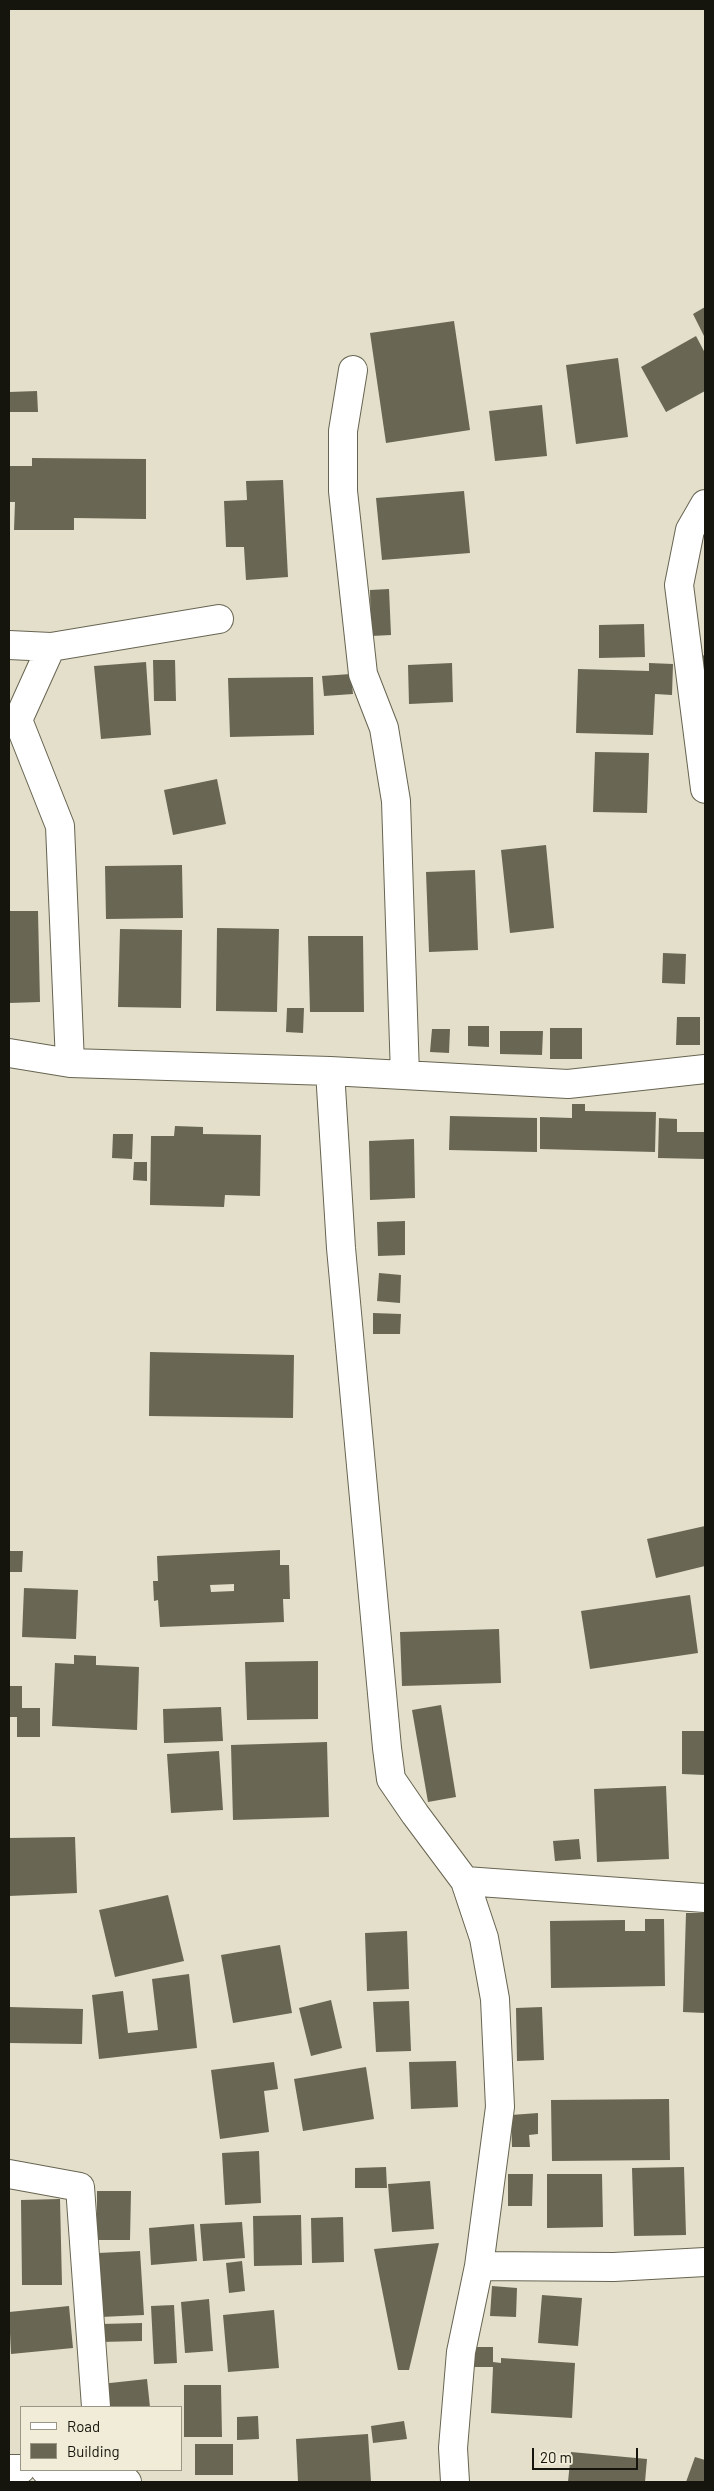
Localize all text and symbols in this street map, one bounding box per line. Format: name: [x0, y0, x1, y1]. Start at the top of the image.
legend: [20, 2406, 182, 2471]
text: Road: [67, 2417, 100, 2435]
scale bar: [534, 2438, 640, 2470]
text: Building: [67, 2442, 120, 2460]
text: 20 m: [540, 2448, 572, 2466]

